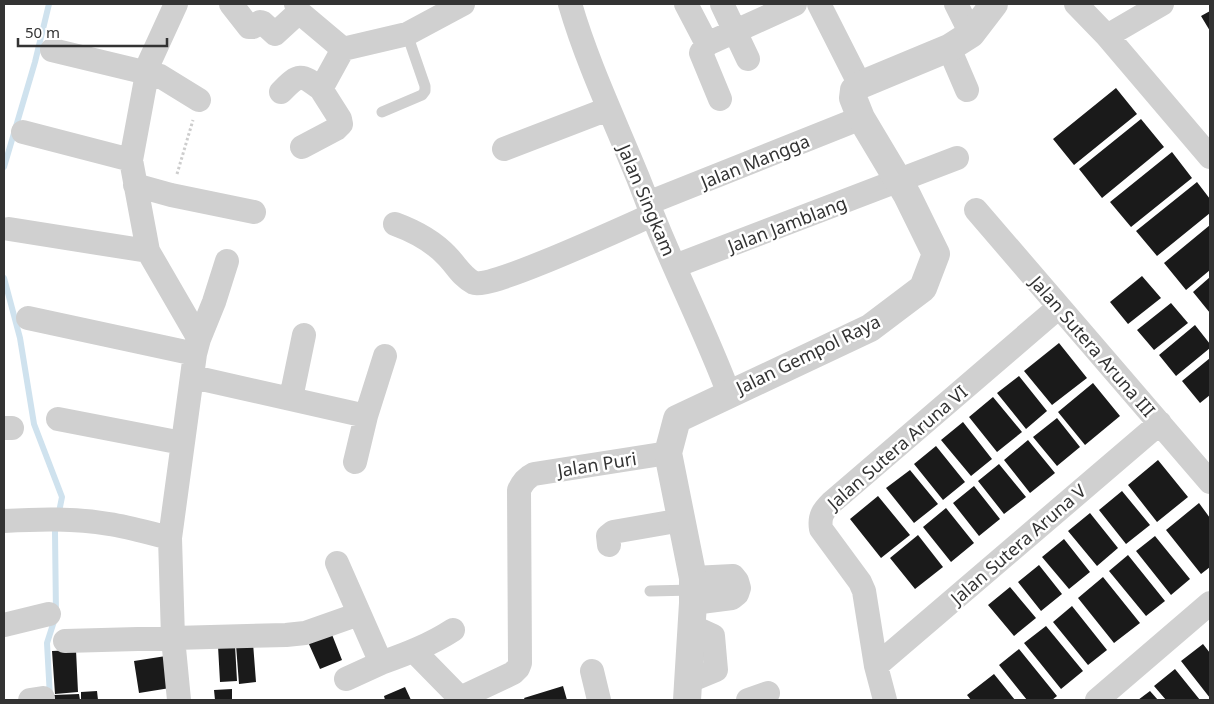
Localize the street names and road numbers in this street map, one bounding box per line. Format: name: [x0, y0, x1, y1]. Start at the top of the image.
street label: Jalan Mangga: [695, 128, 813, 194]
street label: Jalan Singkam: [612, 139, 681, 259]
street label: Jalan Jamblang: [722, 190, 850, 258]
street label: Jalan Sutera Aruna III: [1024, 269, 1161, 422]
street label: Jalan Gempol Raya: [730, 309, 884, 400]
street label: Jalan Sutera Aruna VI: [820, 380, 972, 516]
street label: Jalan Puri: [554, 446, 638, 482]
street label: Jalan Sutera Aruna V: [944, 478, 1091, 611]

